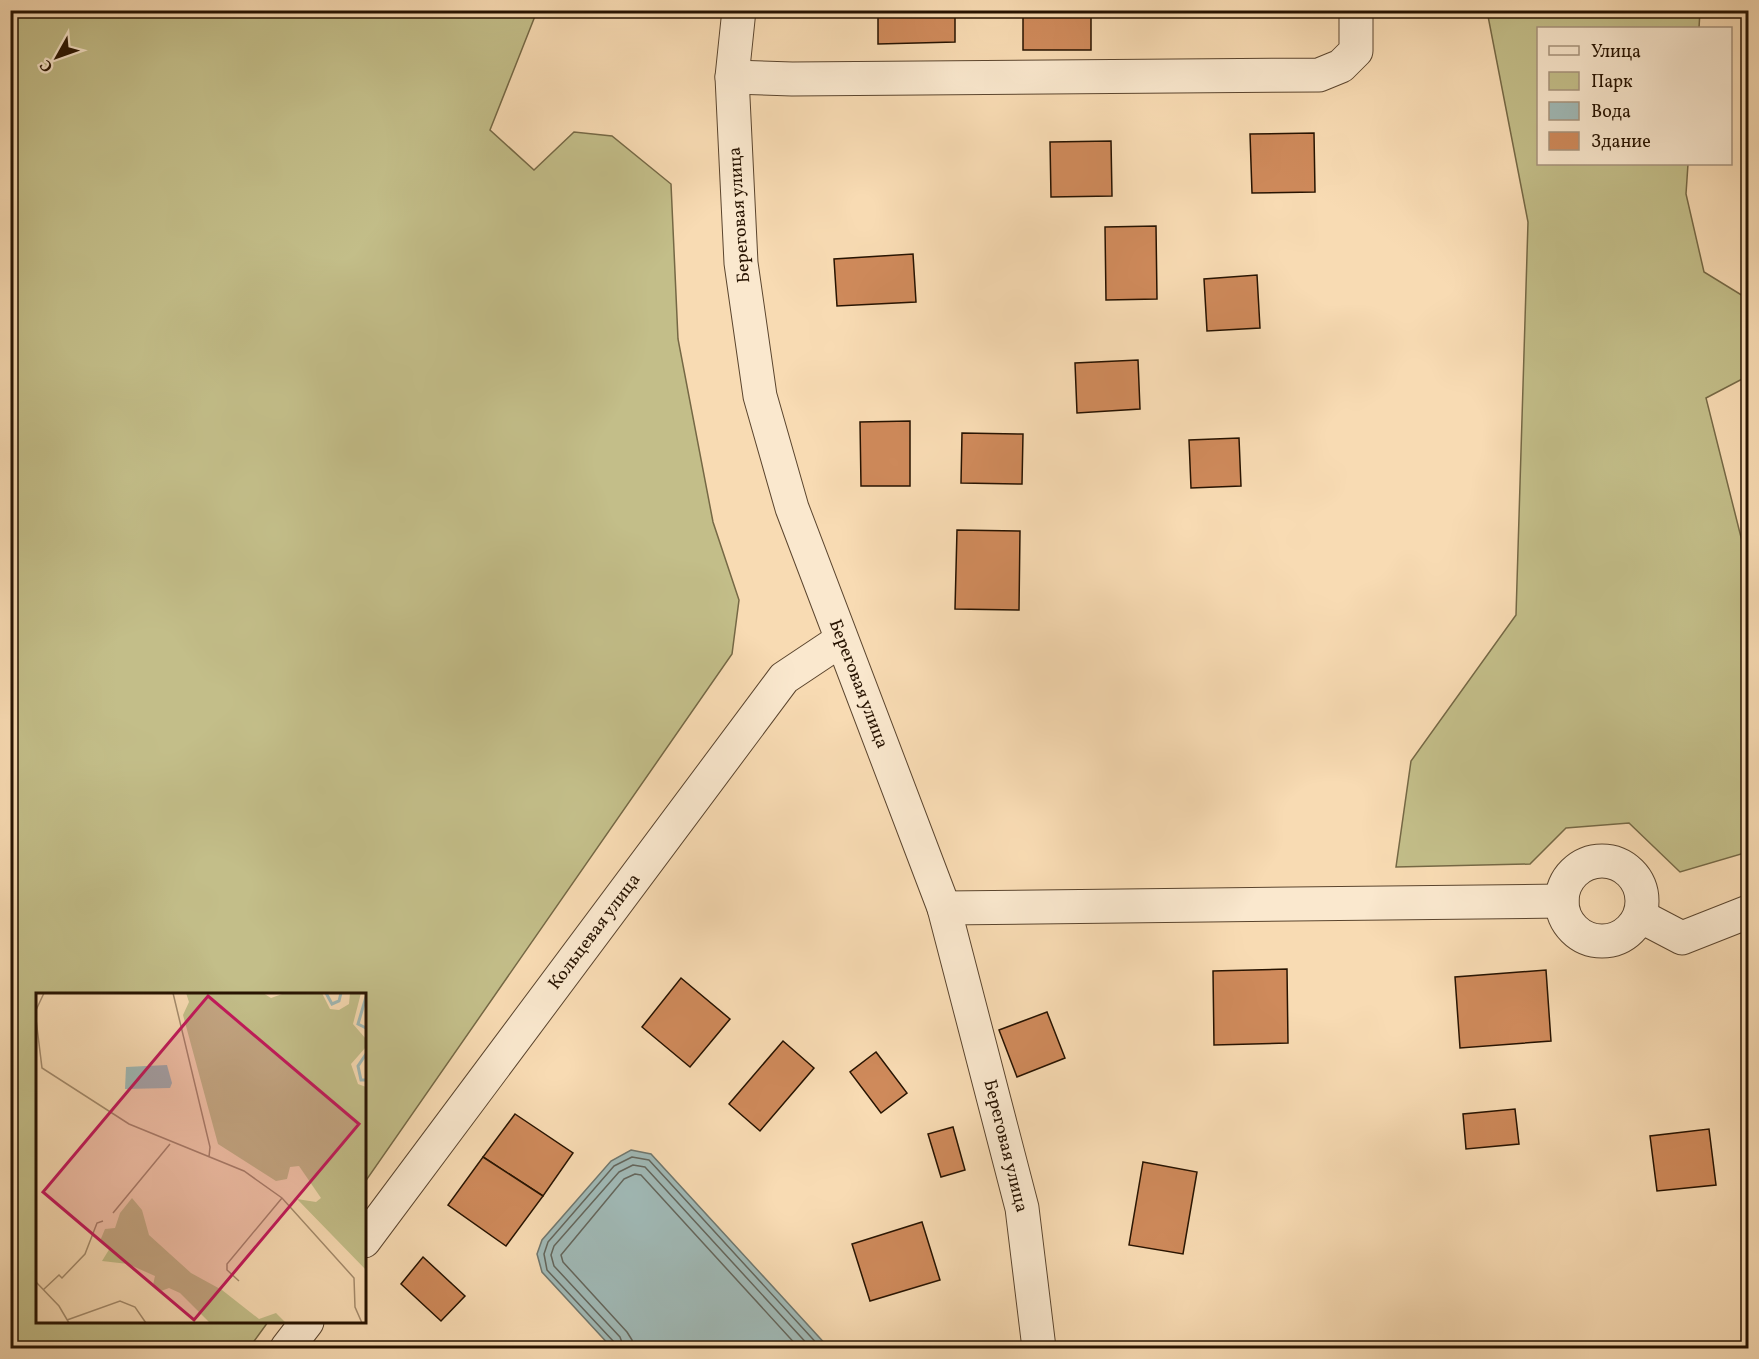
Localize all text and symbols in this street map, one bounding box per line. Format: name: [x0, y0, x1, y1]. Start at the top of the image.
north arrow: [27, 27, 87, 87]
legend: [1537, 27, 1732, 165]
text: Улица: [1591, 40, 1641, 65]
text: С: [35, 54, 59, 76]
text: Парк: [1591, 70, 1633, 95]
text: Вода: [1591, 100, 1631, 125]
text: Здание: [1591, 130, 1651, 155]
street label: Береговая улица: [723, 146, 757, 284]
street label: Береговая улица: [822, 616, 894, 752]
street label: Кольцевая улица: [543, 869, 647, 995]
inset map: [36, 993, 366, 1323]
street label: Береговая улица: [976, 1077, 1034, 1215]

